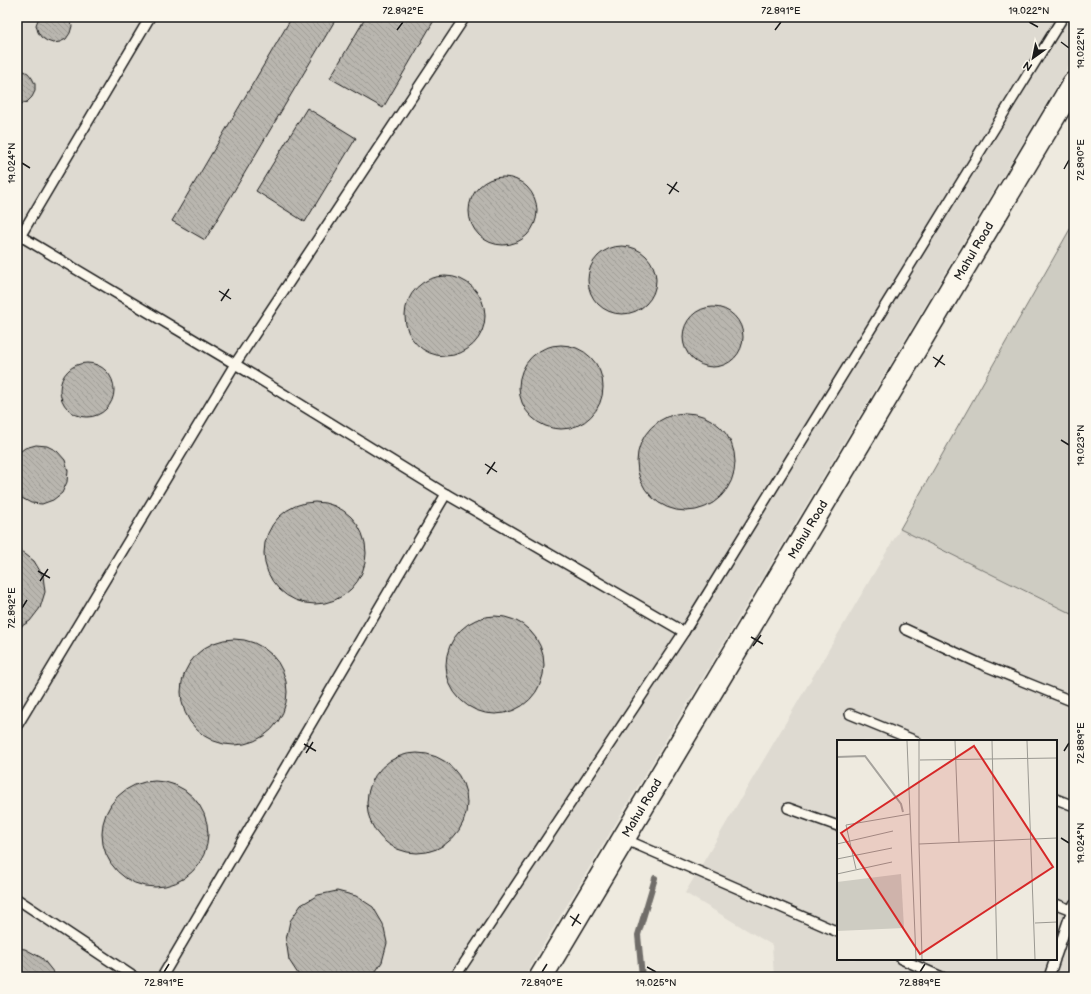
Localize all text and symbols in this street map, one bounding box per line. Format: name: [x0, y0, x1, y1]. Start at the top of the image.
text: 72.892°E: [382, 5, 424, 17]
text: 72.891°E: [761, 5, 801, 17]
text: 19.022°N: [1008, 5, 1050, 17]
text: 19.022°N: [1075, 27, 1087, 69]
north arrow: [1013, 38, 1053, 78]
text: N: [1021, 58, 1035, 74]
text: 72.890°E: [1075, 139, 1087, 181]
text: 19.024°N: [6, 142, 18, 184]
street label: Mahul Road: [951, 219, 997, 283]
text: 19.023°N: [1075, 424, 1087, 466]
street label: Mahul Road: [785, 497, 831, 561]
text: 72.892°E: [6, 587, 18, 629]
text: 72.889°E: [1075, 722, 1087, 764]
inset map: [837, 740, 1057, 960]
street label: Mahul Road: [619, 776, 665, 840]
text: 19.024°N: [1075, 822, 1087, 864]
text: 72.891°E: [144, 977, 184, 989]
text: 72.890°E: [521, 977, 563, 989]
text: 19.025°N: [635, 977, 677, 989]
text: 72.889°E: [899, 977, 941, 989]

